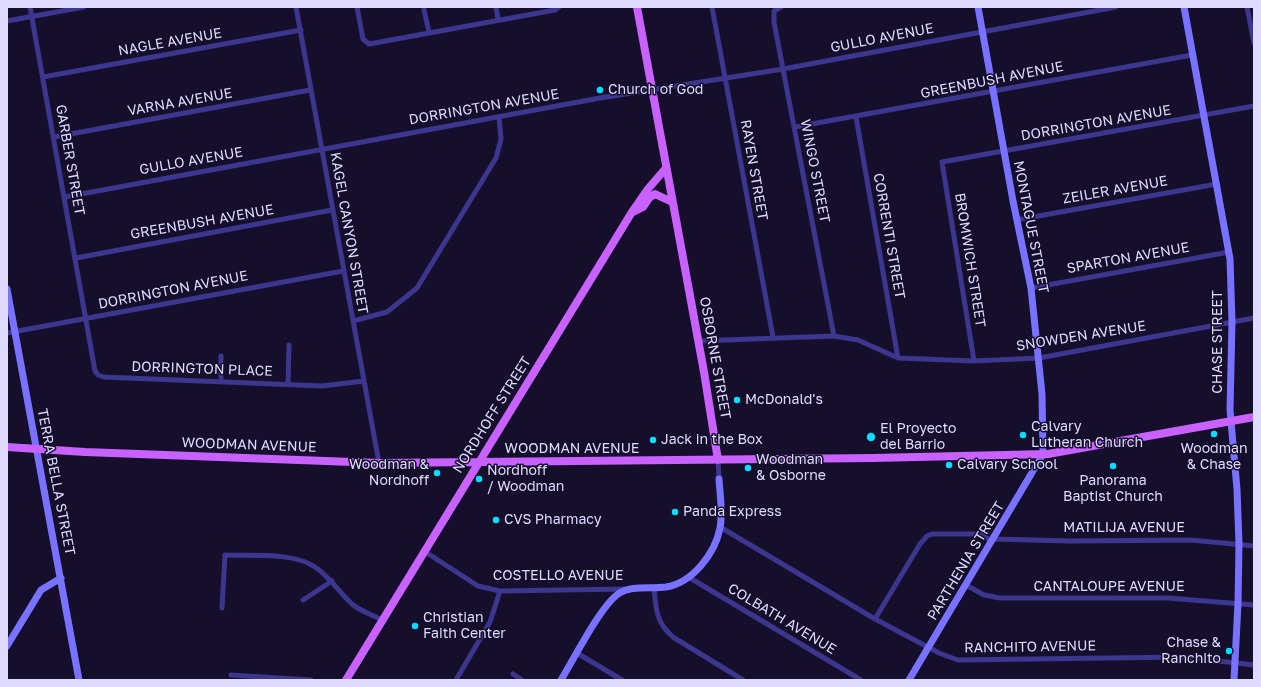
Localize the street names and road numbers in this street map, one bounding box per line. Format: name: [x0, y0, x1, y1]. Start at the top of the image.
street label: GULLO AVENUE: [829, 20, 935, 56]
street label: NAGLE AVENUE: [117, 25, 223, 59]
street label: GREENBUSH AVENUE: [919, 58, 1065, 102]
street label: VARNA AVENUE: [126, 85, 234, 119]
street label: DORRINGTON AVENUE: [408, 86, 560, 128]
street label: DORRINGTON AVENUE: [1020, 102, 1172, 144]
street label: GARBER STREET: [52, 103, 88, 217]
street label: RAYEN STREET: [737, 118, 771, 222]
street label: WINGO STREET: [797, 118, 833, 224]
street label: GULLO AVENUE: [138, 144, 244, 178]
street label: KAGEL CANYON STREET: [326, 151, 372, 315]
street label: MONTAGUE STREET: [1010, 159, 1052, 295]
street label: CORRENTI STREET: [870, 172, 908, 300]
street label: ZEILER AVENUE: [1061, 172, 1169, 208]
street label: BROMWICH STREET: [951, 192, 989, 328]
street label: GREENBUSH AVENUE: [129, 201, 275, 243]
street label: SPARTON AVENUE: [1065, 239, 1191, 277]
street label: DORRINGTON AVENUE: [97, 267, 249, 313]
street label: CHASE STREET: [1210, 290, 1226, 394]
street label: OSBORNE STREET: [696, 295, 734, 421]
street label: SNOWDEN AVENUE: [1015, 317, 1147, 355]
street label: NORDHOFF STREET: [449, 354, 535, 476]
street label: DORRINGTON PLACE: [131, 358, 273, 380]
street label: TERRA BELLA STREET: [34, 407, 78, 557]
street label: WOODMAN AVENUE: [181, 434, 317, 456]
street label: WOODMAN AVENUE: [505, 441, 639, 457]
street label: PARTHENIA STREET: [924, 499, 1008, 623]
street label: MATILIJA AVENUE: [1063, 520, 1185, 536]
street label: COSTELLO AVENUE: [493, 568, 623, 584]
street label: CANTALOUPE AVENUE: [1034, 579, 1184, 595]
street label: COLBATH AVENUE: [725, 580, 839, 658]
street label: RANCHITO AVENUE: [964, 637, 1096, 657]

